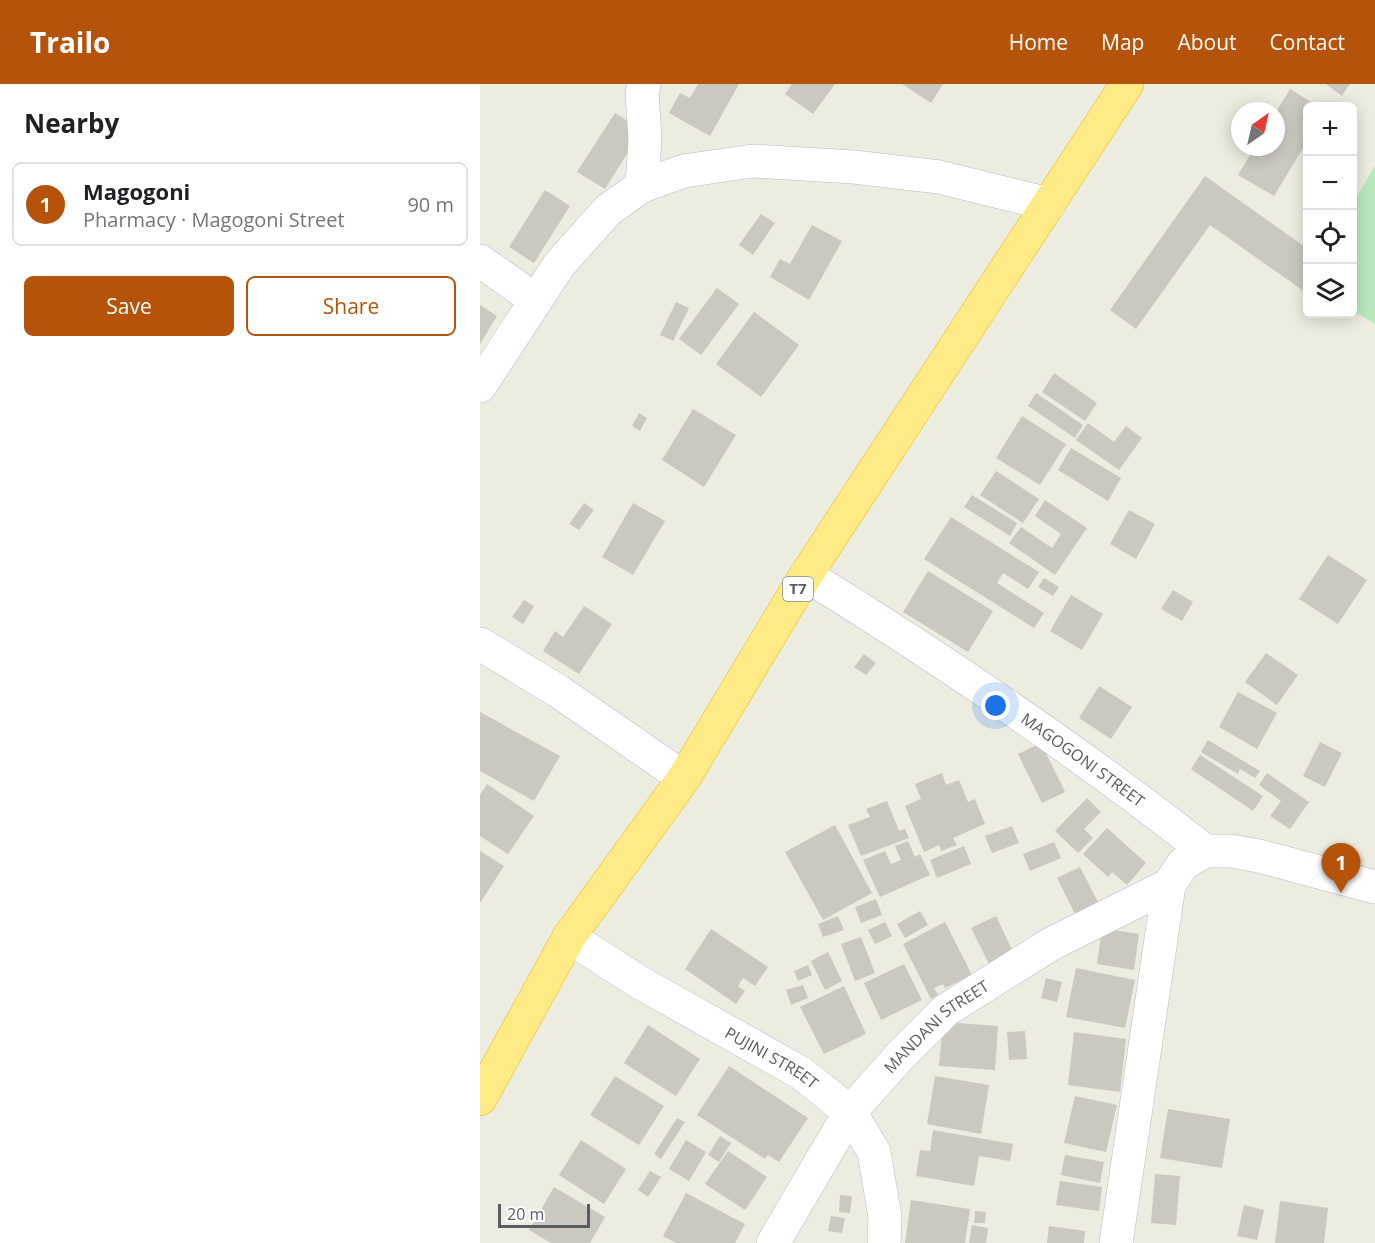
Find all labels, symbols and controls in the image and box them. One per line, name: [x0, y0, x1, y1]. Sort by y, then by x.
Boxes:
text: Trailo: [30, 23, 110, 61]
text: Home: [1009, 28, 1068, 56]
text: Map: [1101, 28, 1144, 56]
text: About: [1177, 28, 1237, 56]
text: Contact: [1270, 28, 1345, 56]
north arrow: [1231, 102, 1285, 156]
map controls: [1303, 102, 1357, 318]
button: +: [1303, 102, 1357, 156]
text: Nearby: [24, 105, 119, 141]
button: −: [1303, 156, 1357, 210]
text: Magogoni: [83, 176, 190, 206]
text: 1: [40, 191, 51, 218]
text: 90 m: [407, 191, 454, 218]
text: Pharmacy · Magogoni Street: [83, 206, 345, 233]
button: locate: [1303, 210, 1357, 264]
button: layers: [1303, 264, 1357, 318]
button: Save: [24, 276, 234, 336]
button: Share: [246, 276, 456, 336]
road number: T7: [783, 577, 813, 601]
your location: [981, 691, 1010, 720]
street label: MAGOGONI STREET: [1017, 708, 1149, 812]
pin: 1: [1322, 844, 1360, 893]
street label: MANDANI STREET: [879, 975, 993, 1078]
street label: PUJINI STREET: [721, 1022, 823, 1094]
scale bar: [498, 1201, 590, 1228]
text: 20 m: [507, 1203, 544, 1225]

